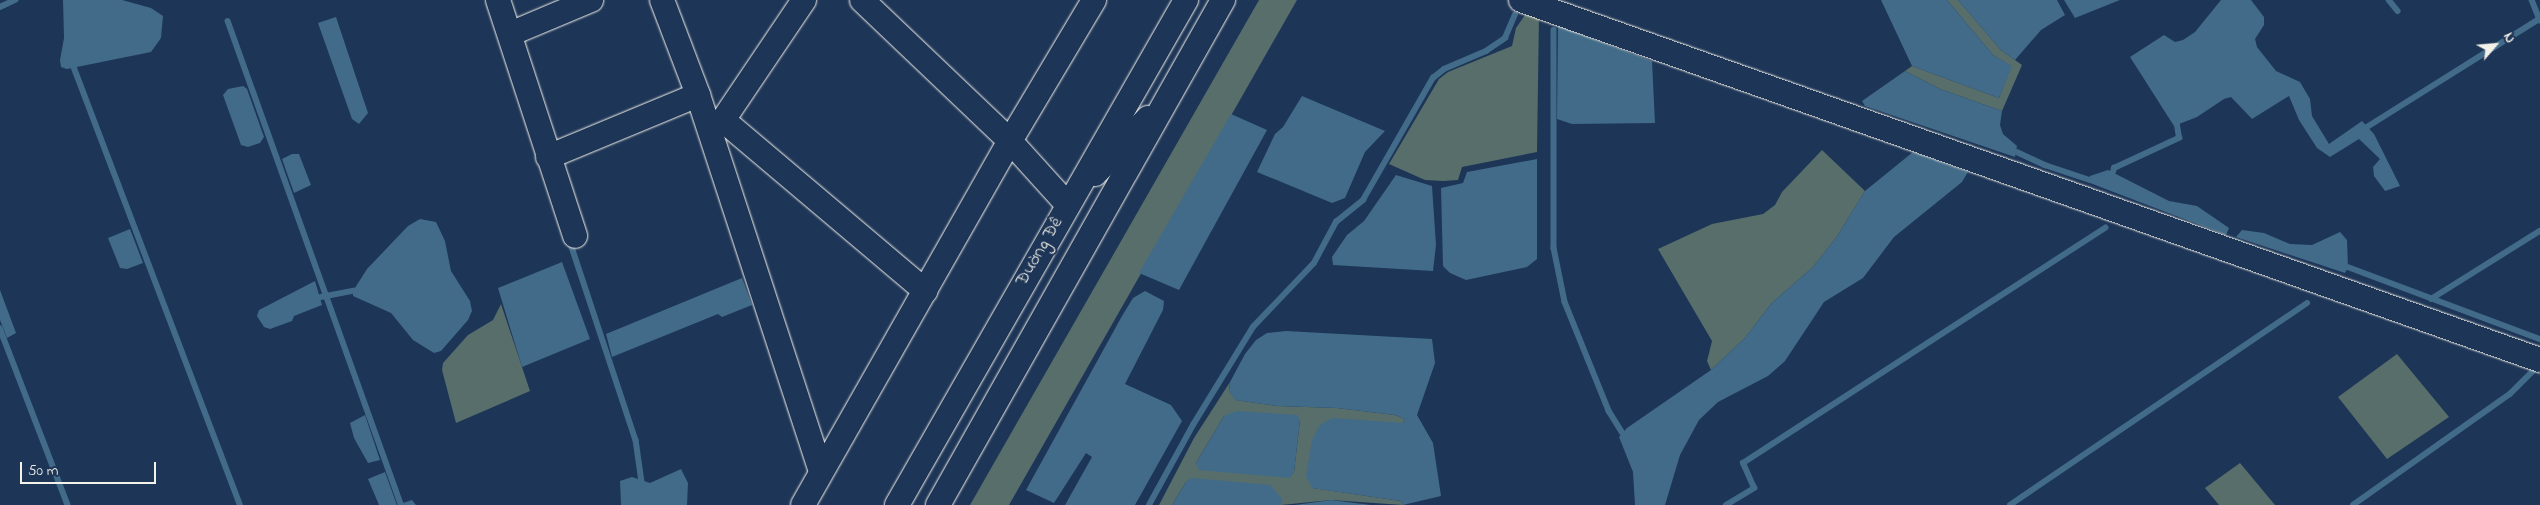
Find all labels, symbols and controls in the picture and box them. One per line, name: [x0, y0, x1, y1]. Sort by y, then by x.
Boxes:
north arrow: [2470, 20, 2520, 70]
text: N: [2497, 29, 2520, 47]
street label: Đường Đê: [1012, 214, 1068, 290]
scale bar: [22, 452, 159, 484]
text: 50 m: [28, 460, 58, 482]

